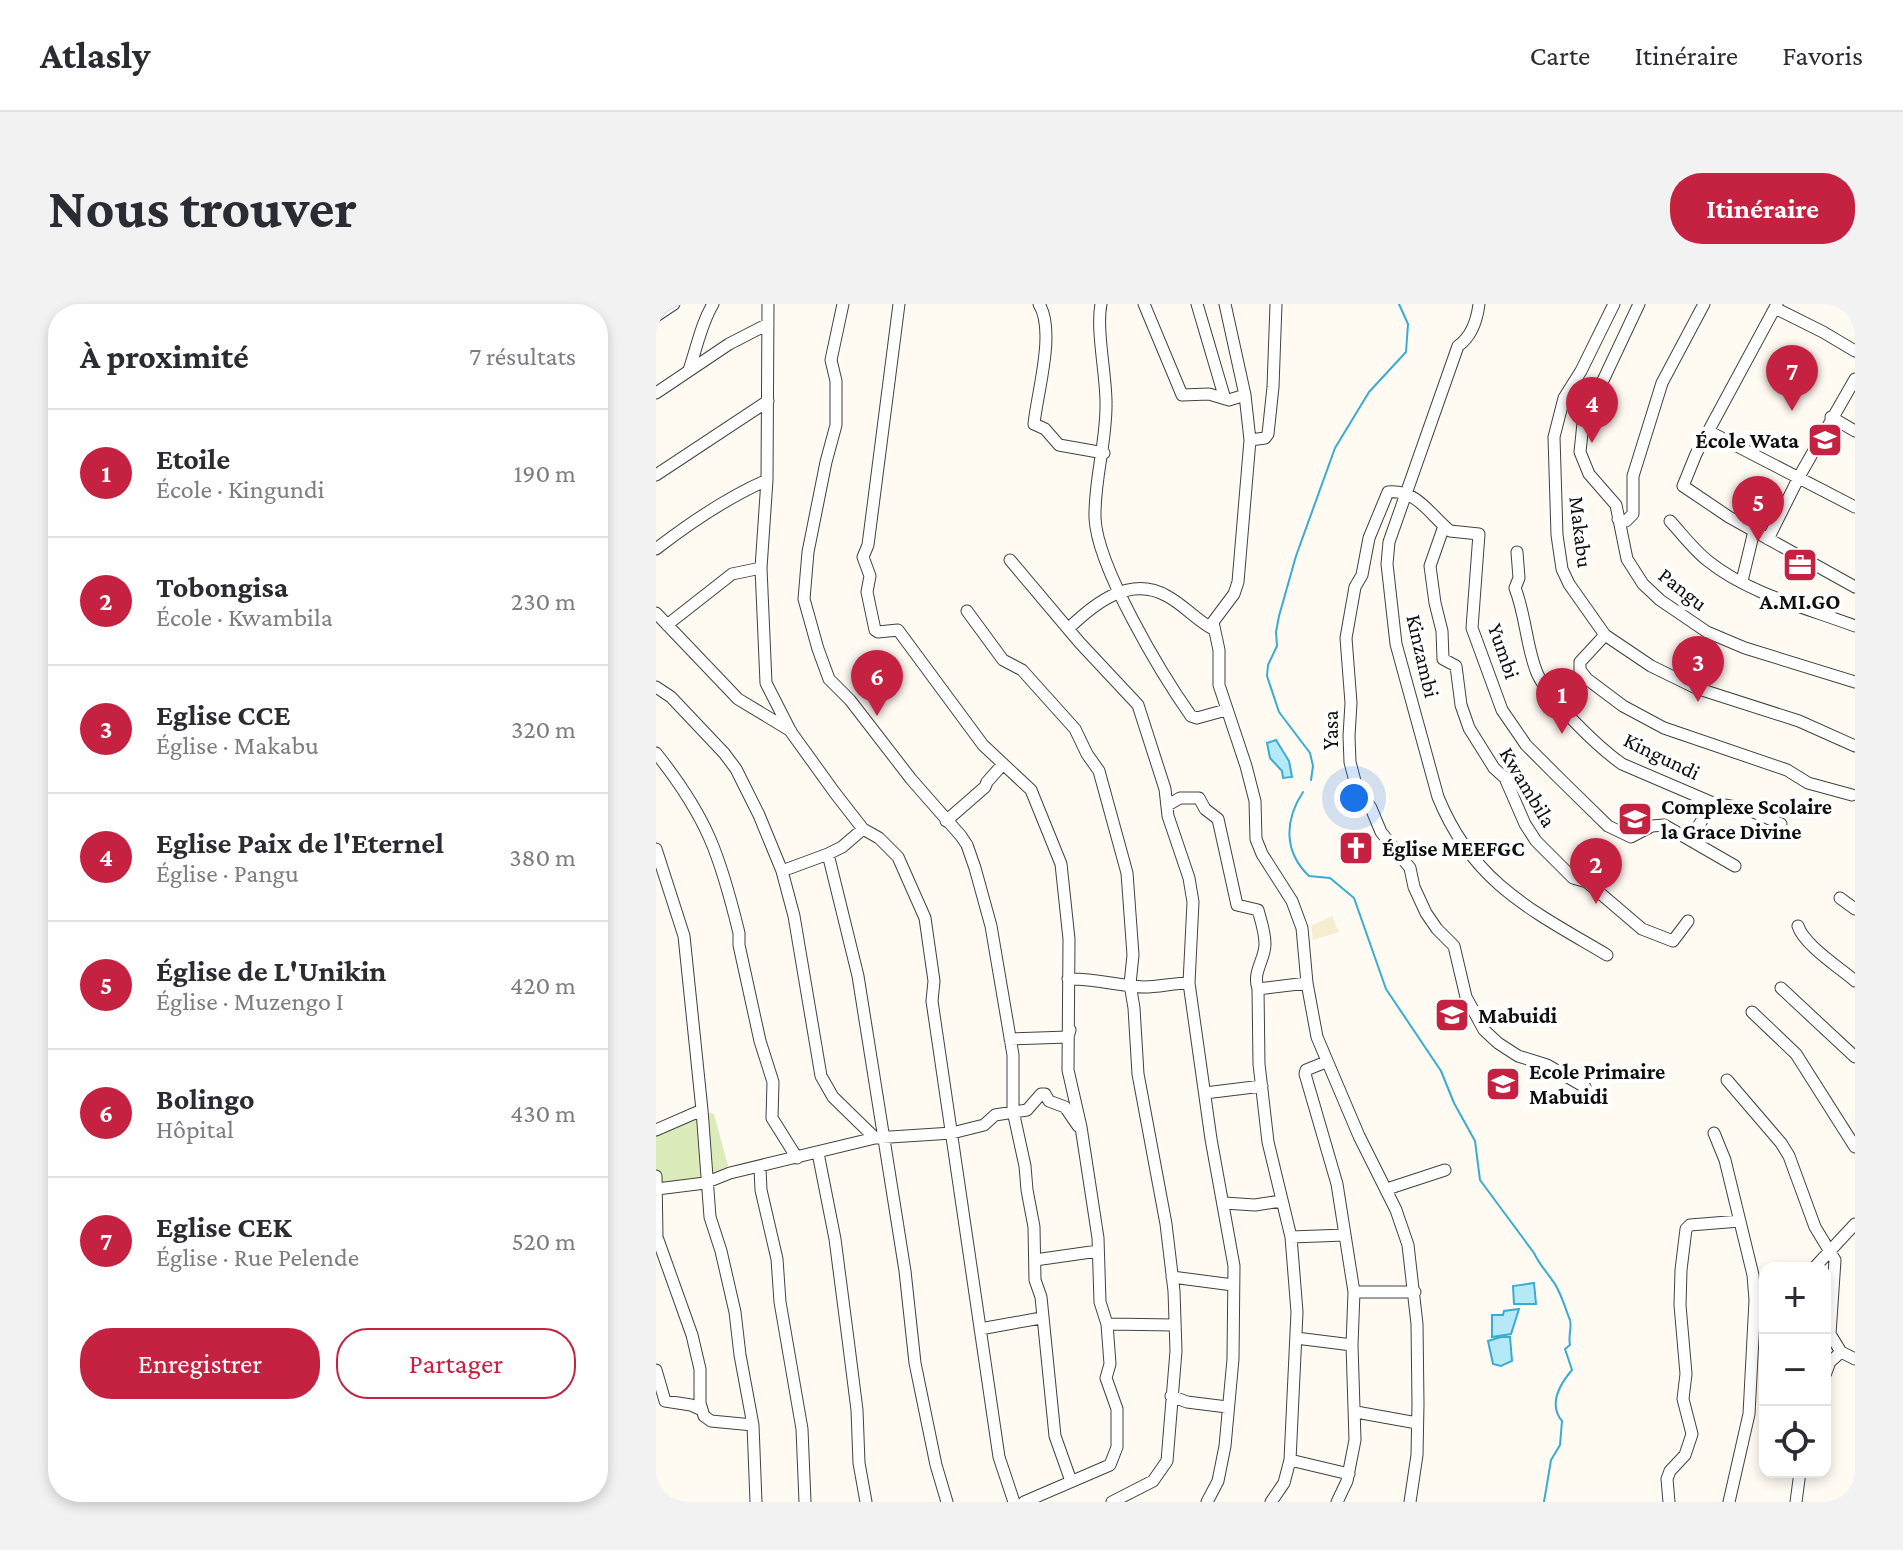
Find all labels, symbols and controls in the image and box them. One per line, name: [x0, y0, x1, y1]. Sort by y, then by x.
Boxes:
text: Atlasly: [40, 34, 151, 76]
text: Carte: [1530, 40, 1590, 71]
text: Itinéraire: [1634, 40, 1738, 71]
text: Favoris: [1782, 40, 1863, 71]
button: Itinéraire: [1670, 173, 1855, 244]
text: Nous trouver: [48, 177, 357, 239]
text: À proximité: [80, 338, 249, 375]
text: 7 résultats: [469, 342, 576, 371]
pin: 7: [1766, 345, 1818, 411]
pin: 4: [1566, 377, 1618, 443]
school or university icon: École Wata: [1806, 421, 1844, 459]
place label: École Wata: [1695, 428, 1799, 453]
text: Etoile: [156, 442, 230, 475]
text: 1: [101, 459, 111, 488]
text: 190 m: [514, 459, 576, 488]
text: École · Kingundi: [156, 475, 324, 504]
pin: 5: [1732, 476, 1784, 542]
street label: Makabu: [1564, 495, 1598, 570]
office icon: A.MI.GO: [1781, 546, 1819, 584]
street label: Pangu: [1654, 562, 1713, 616]
text: Tobongisa: [156, 570, 288, 603]
text: 2: [99, 587, 113, 616]
text: 230 m: [511, 587, 576, 616]
place label: A.MI.GO: [1758, 589, 1841, 614]
text: École · Kwambila: [156, 603, 333, 632]
street label: Kinzambi: [1401, 612, 1445, 700]
street label: Yumbi: [1483, 620, 1525, 682]
pin: 3: [1672, 636, 1724, 702]
pin: 6: [851, 650, 903, 716]
pin: 1: [1536, 668, 1588, 734]
text: Eglise CCE: [156, 698, 291, 731]
street label: Yasa: [1318, 710, 1343, 750]
text: 3: [100, 715, 112, 744]
text: 320 m: [511, 715, 576, 744]
street label: Kingundi: [1620, 727, 1704, 785]
text: Église · Makabu: [156, 731, 319, 760]
street label: Kwambila: [1494, 743, 1562, 831]
your location: [1334, 778, 1374, 818]
place label: Complexe Scolaire la Grace Divine: [1661, 794, 1832, 844]
school or university icon: Complexe Scolaire la Grace Divine: [1616, 800, 1654, 838]
text: Eglise Paix de l'Eternel: [156, 826, 444, 859]
church icon: Église MEEFGC: [1337, 829, 1375, 867]
place label: Église MEEFGC: [1382, 836, 1525, 861]
pin: 2: [1570, 838, 1622, 904]
text: 4: [99, 843, 113, 872]
text: 380 m: [509, 843, 576, 872]
text: Église · Pangu: [156, 859, 299, 888]
text: Église de L'Unikin: [156, 954, 387, 987]
text: 5: [100, 971, 112, 1000]
text: 420 m: [510, 971, 576, 1000]
text: Église · Muzengo I: [156, 987, 344, 1016]
school or university icon: Mabuidi: [1433, 996, 1471, 1034]
place label: Mabuidi: [1478, 1003, 1558, 1028]
place label: Ecole Primaire Mabuidi: [1529, 1059, 1665, 1109]
school or university icon: Ecole Primaire Mabuidi: [1484, 1065, 1522, 1103]
text: Bolingo: [156, 1082, 255, 1115]
text: 6: [99, 1099, 113, 1128]
text: 430 m: [510, 1099, 576, 1128]
text: Hôpital: [156, 1115, 234, 1144]
text: Eglise CEK: [156, 1210, 292, 1243]
text: 7: [100, 1227, 112, 1256]
text: 520 m: [512, 1227, 576, 1256]
text: Église · Rue Pelende: [156, 1243, 359, 1272]
map controls: [1759, 1262, 1831, 1478]
button: +: [1759, 1262, 1831, 1334]
button: Enregistrer: [80, 1328, 320, 1399]
button: Partager: [336, 1328, 576, 1399]
button: −: [1759, 1334, 1831, 1406]
button: locate: [1759, 1406, 1831, 1478]

